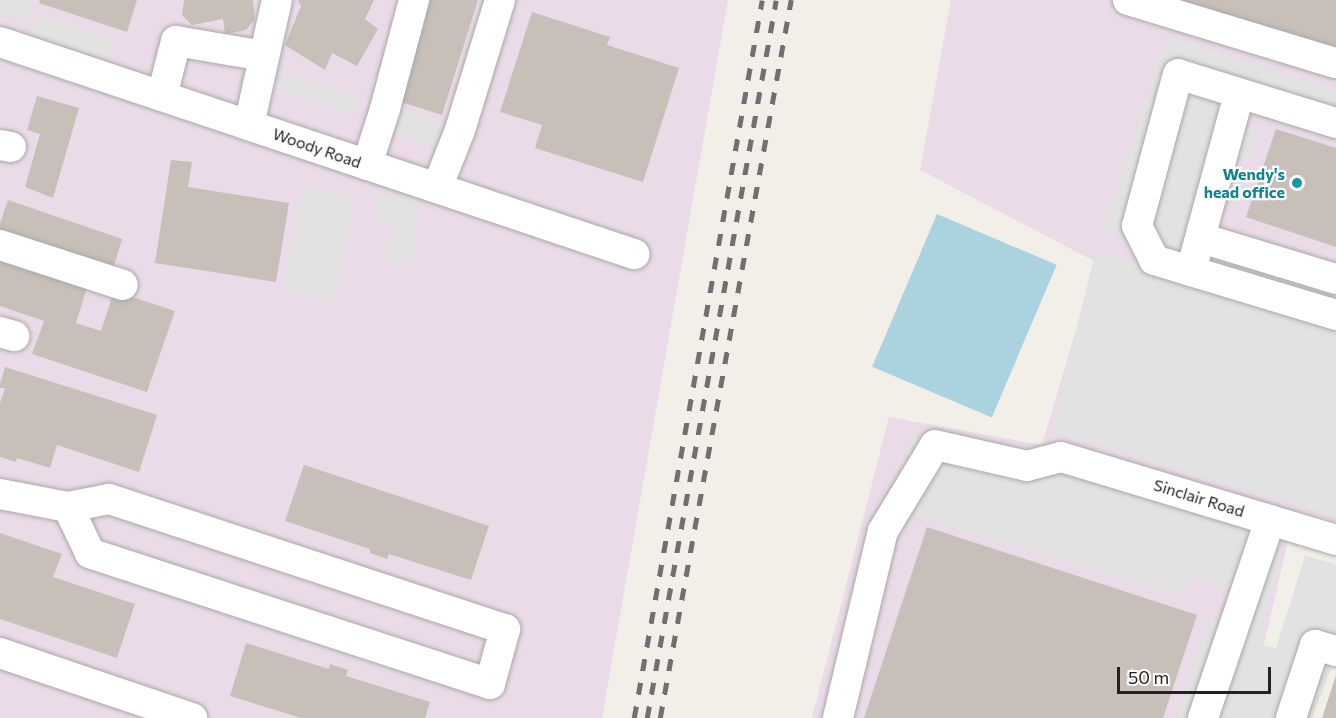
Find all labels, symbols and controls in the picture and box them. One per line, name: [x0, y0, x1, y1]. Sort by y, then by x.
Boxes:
street label: Woody Road: [270, 124, 364, 172]
place label: Wendy's head office: [1204, 164, 1285, 202]
marker: Wendy's head office: [1290, 176, 1304, 190]
street label: Sinclair Road: [1151, 475, 1247, 521]
scale bar: [1120, 655, 1274, 693]
text: 50 m: [1128, 666, 1169, 688]

